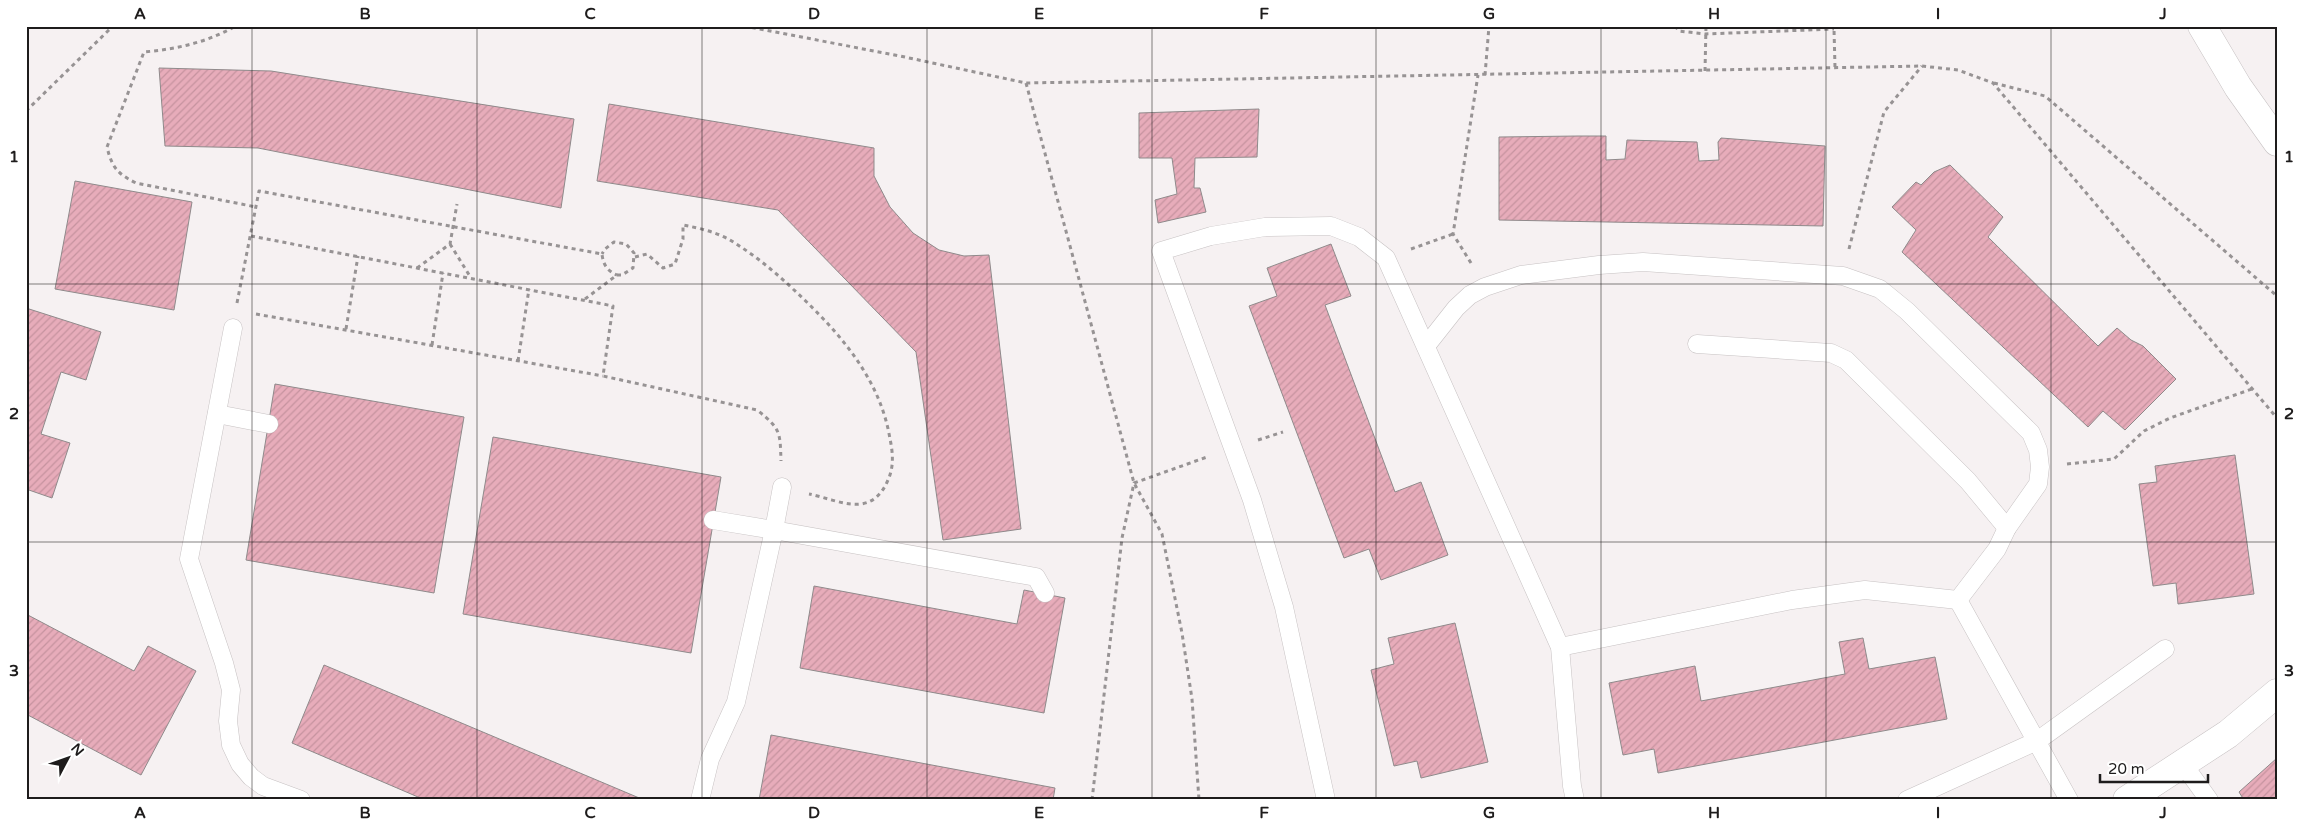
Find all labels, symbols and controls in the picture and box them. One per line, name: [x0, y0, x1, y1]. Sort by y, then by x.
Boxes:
text: A: [134, 4, 146, 24]
text: B: [359, 4, 371, 24]
text: C: [584, 4, 596, 24]
text: D: [808, 4, 820, 24]
text: E: [1034, 4, 1044, 24]
text: F: [1259, 4, 1269, 24]
text: G: [1483, 4, 1495, 24]
text: H: [1708, 4, 1720, 24]
text: I: [1936, 4, 1940, 24]
text: J: [2158, 4, 2167, 24]
text: 1: [9, 147, 19, 167]
text: 1: [2284, 147, 2294, 167]
text: 2: [9, 404, 19, 424]
text: 2: [2284, 404, 2294, 424]
text: 3: [9, 661, 19, 681]
text: 3: [2284, 661, 2294, 681]
north arrow: [42, 734, 92, 784]
text: N: [67, 740, 88, 760]
scale bar: [2100, 751, 2208, 783]
text: 20 m: [2108, 760, 2145, 778]
text: A: [134, 803, 146, 823]
text: B: [359, 803, 371, 823]
text: C: [584, 803, 596, 823]
text: D: [808, 803, 820, 823]
text: E: [1034, 803, 1044, 823]
text: F: [1259, 803, 1269, 823]
text: G: [1483, 803, 1495, 823]
text: H: [1708, 803, 1720, 823]
text: I: [1936, 803, 1940, 823]
text: J: [2158, 803, 2167, 823]

